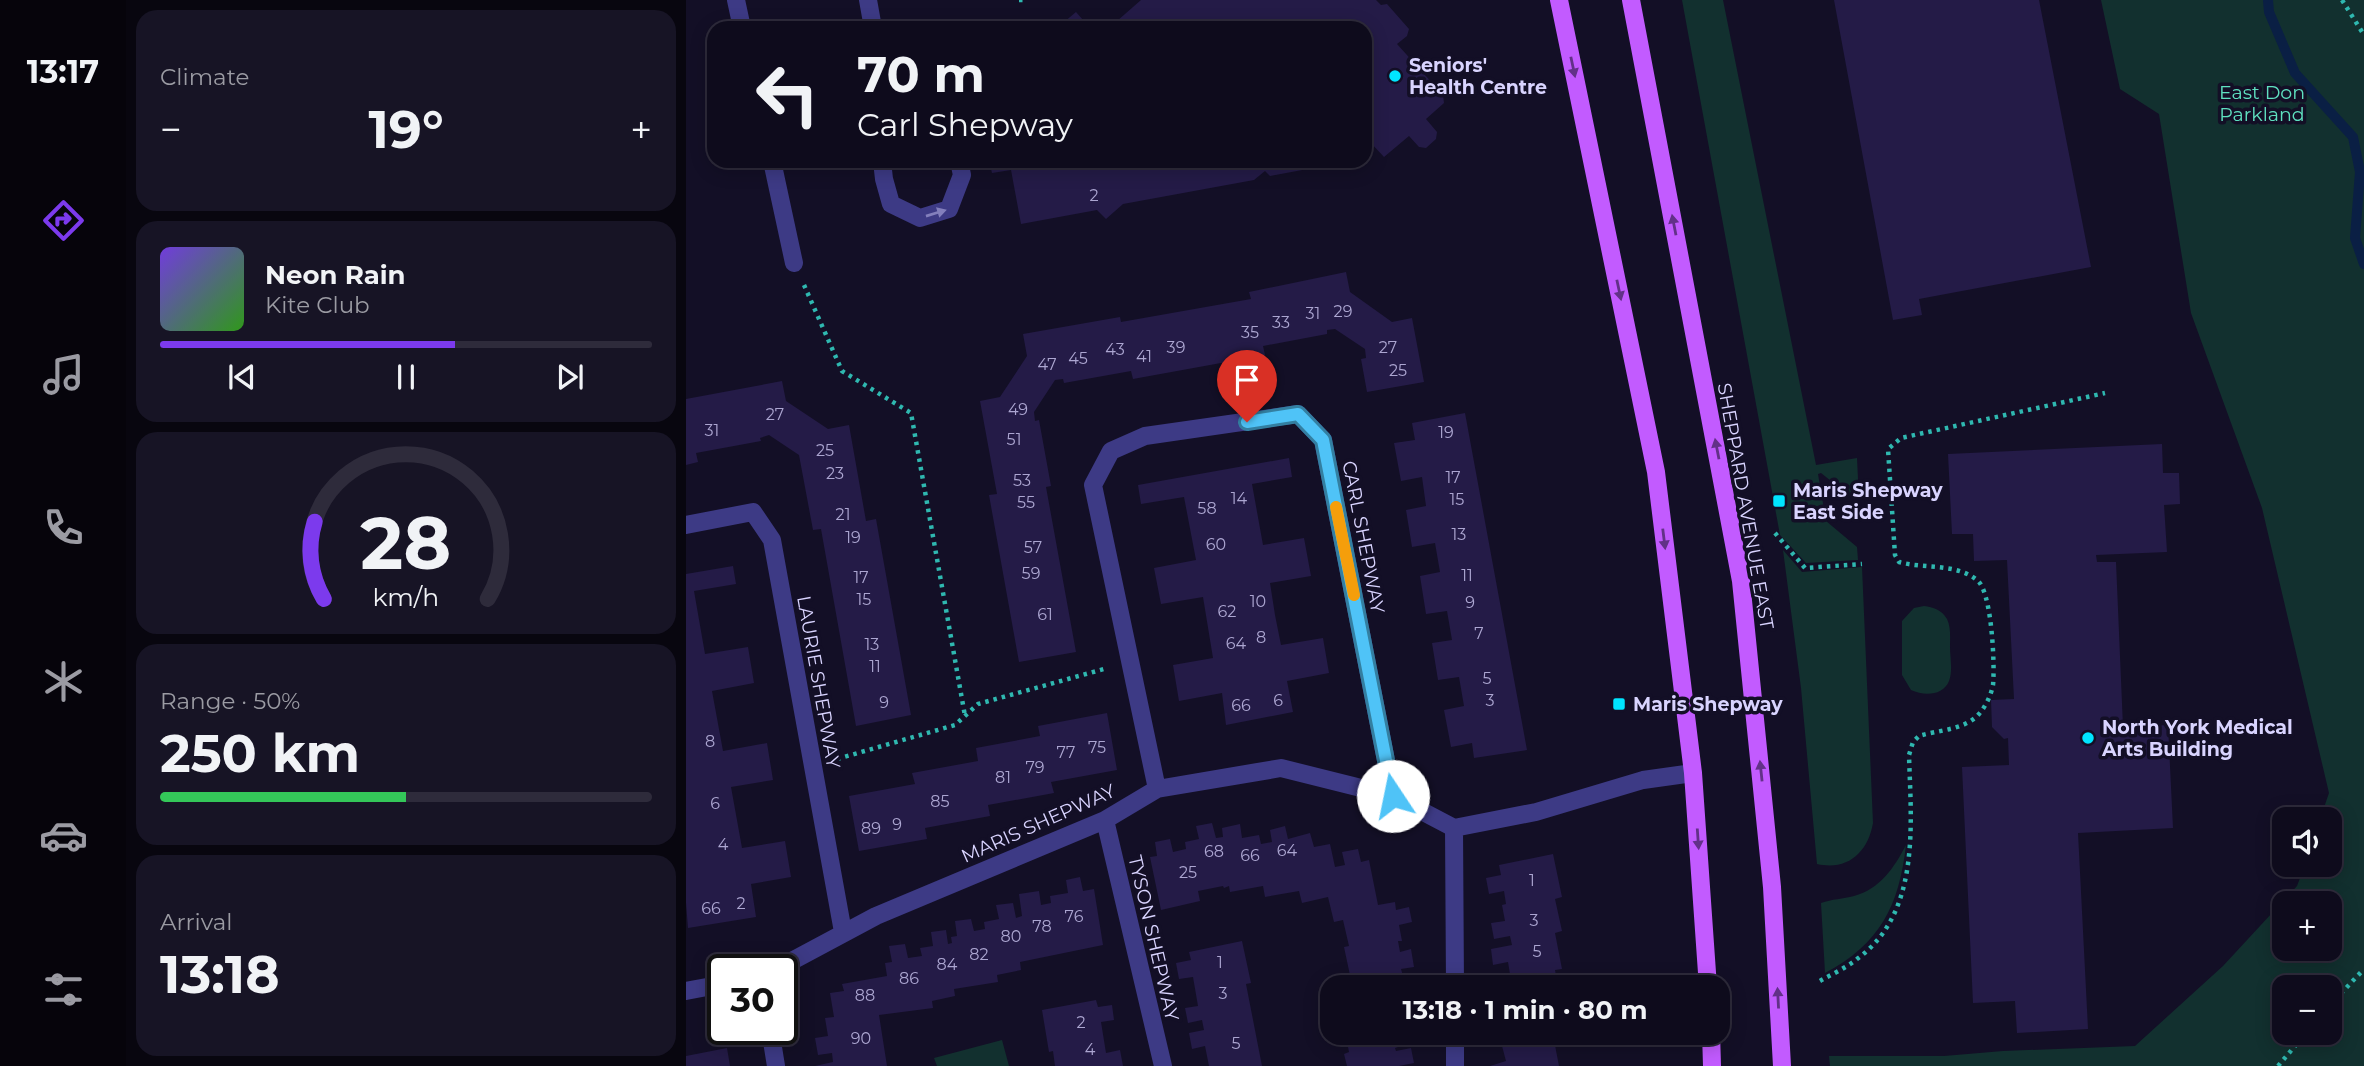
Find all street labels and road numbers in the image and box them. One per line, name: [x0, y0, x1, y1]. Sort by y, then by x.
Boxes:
street label: SHEPPARD AVENUE EAST: [1713, 381, 1779, 631]
street label: CARL SHEPWAY: [1337, 459, 1390, 616]
street label: LAURIE SHEPWAY: [792, 594, 845, 771]
street label: MARIS SHEPWAY: [958, 779, 1120, 868]
street label: TYSON SHEPWAY: [1123, 853, 1184, 1024]

